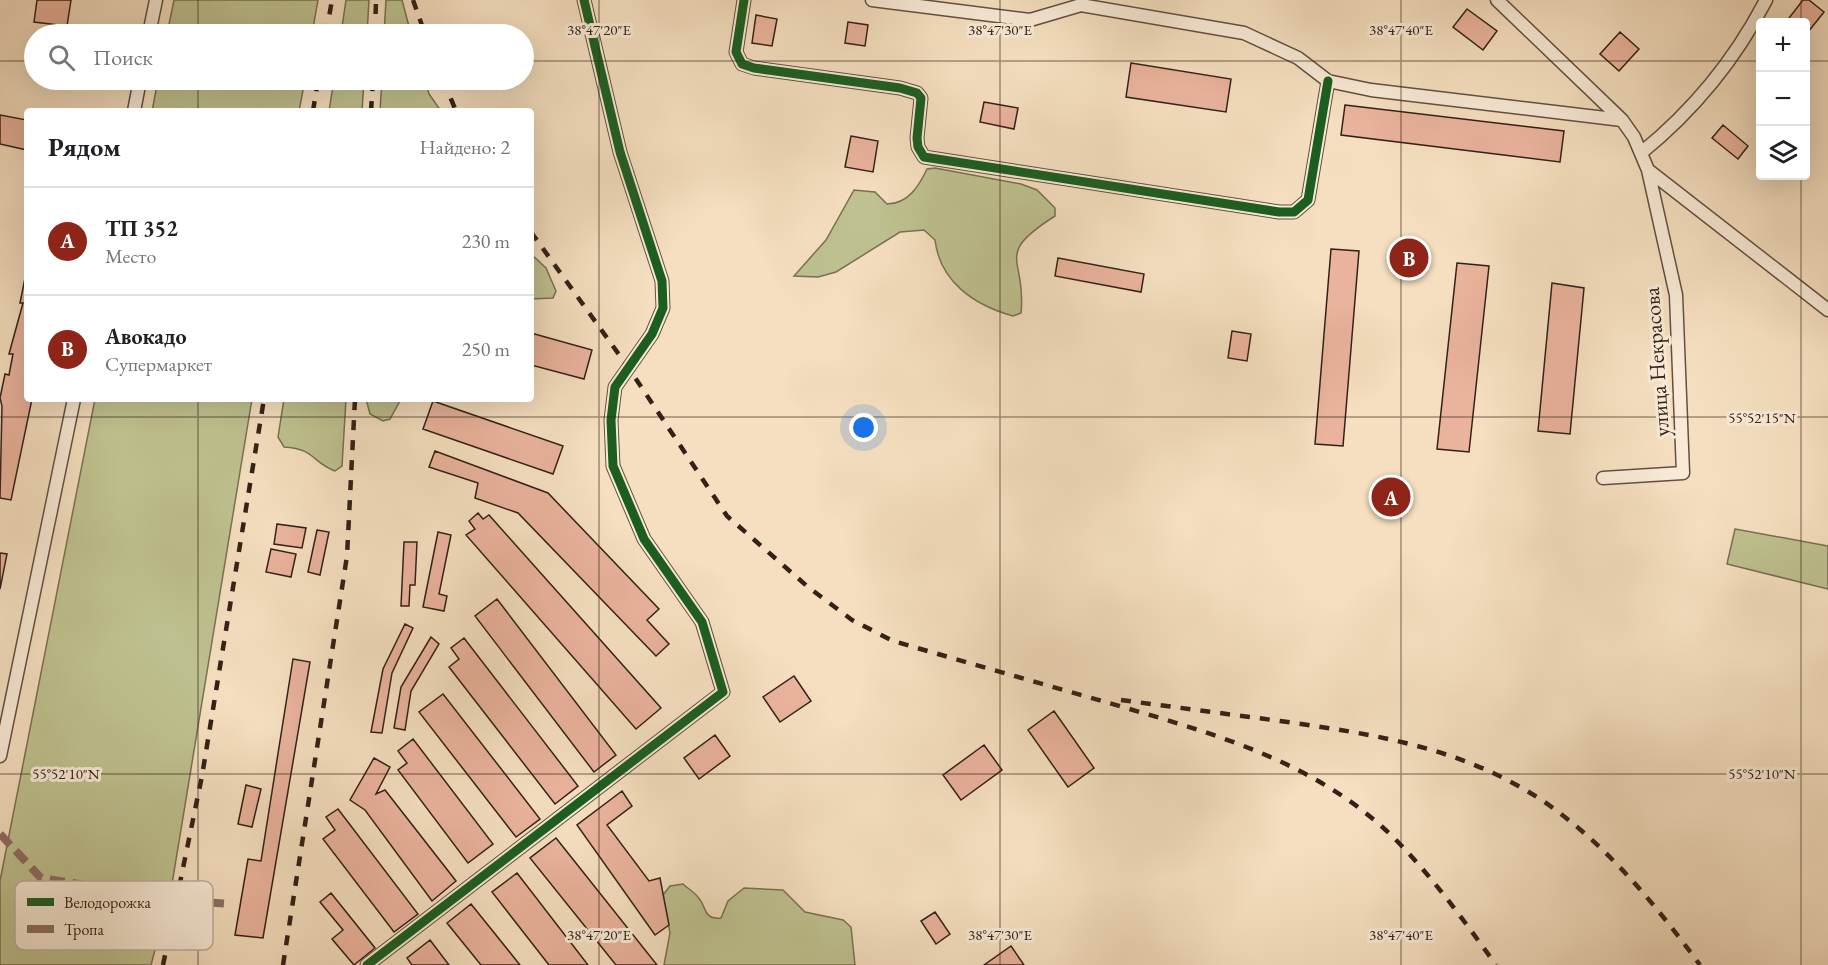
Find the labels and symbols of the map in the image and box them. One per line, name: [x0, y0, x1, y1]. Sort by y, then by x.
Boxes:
text: 38°47'20"E: [567, 20, 632, 39]
text: 38°47'30"E: [968, 20, 1033, 39]
text: 38°47'40"E: [1369, 20, 1434, 39]
pin: B: [1390, 236, 1428, 280]
street label: улица Некрасова: [1637, 286, 1676, 438]
text: 55°52'15"N: [1728, 408, 1796, 427]
your location: [849, 413, 878, 442]
pin: A: [1372, 474, 1410, 520]
text: 55°52'10"N: [32, 764, 100, 783]
text: 55°52'10"N: [1728, 764, 1796, 783]
legend: [15, 881, 213, 950]
text: Велодорожка: [64, 892, 151, 913]
text: Тропа: [64, 919, 104, 940]
text: 38°47'20"E: [567, 925, 632, 944]
text: 38°47'30"E: [968, 925, 1033, 944]
text: 38°47'40"E: [1369, 925, 1434, 944]

